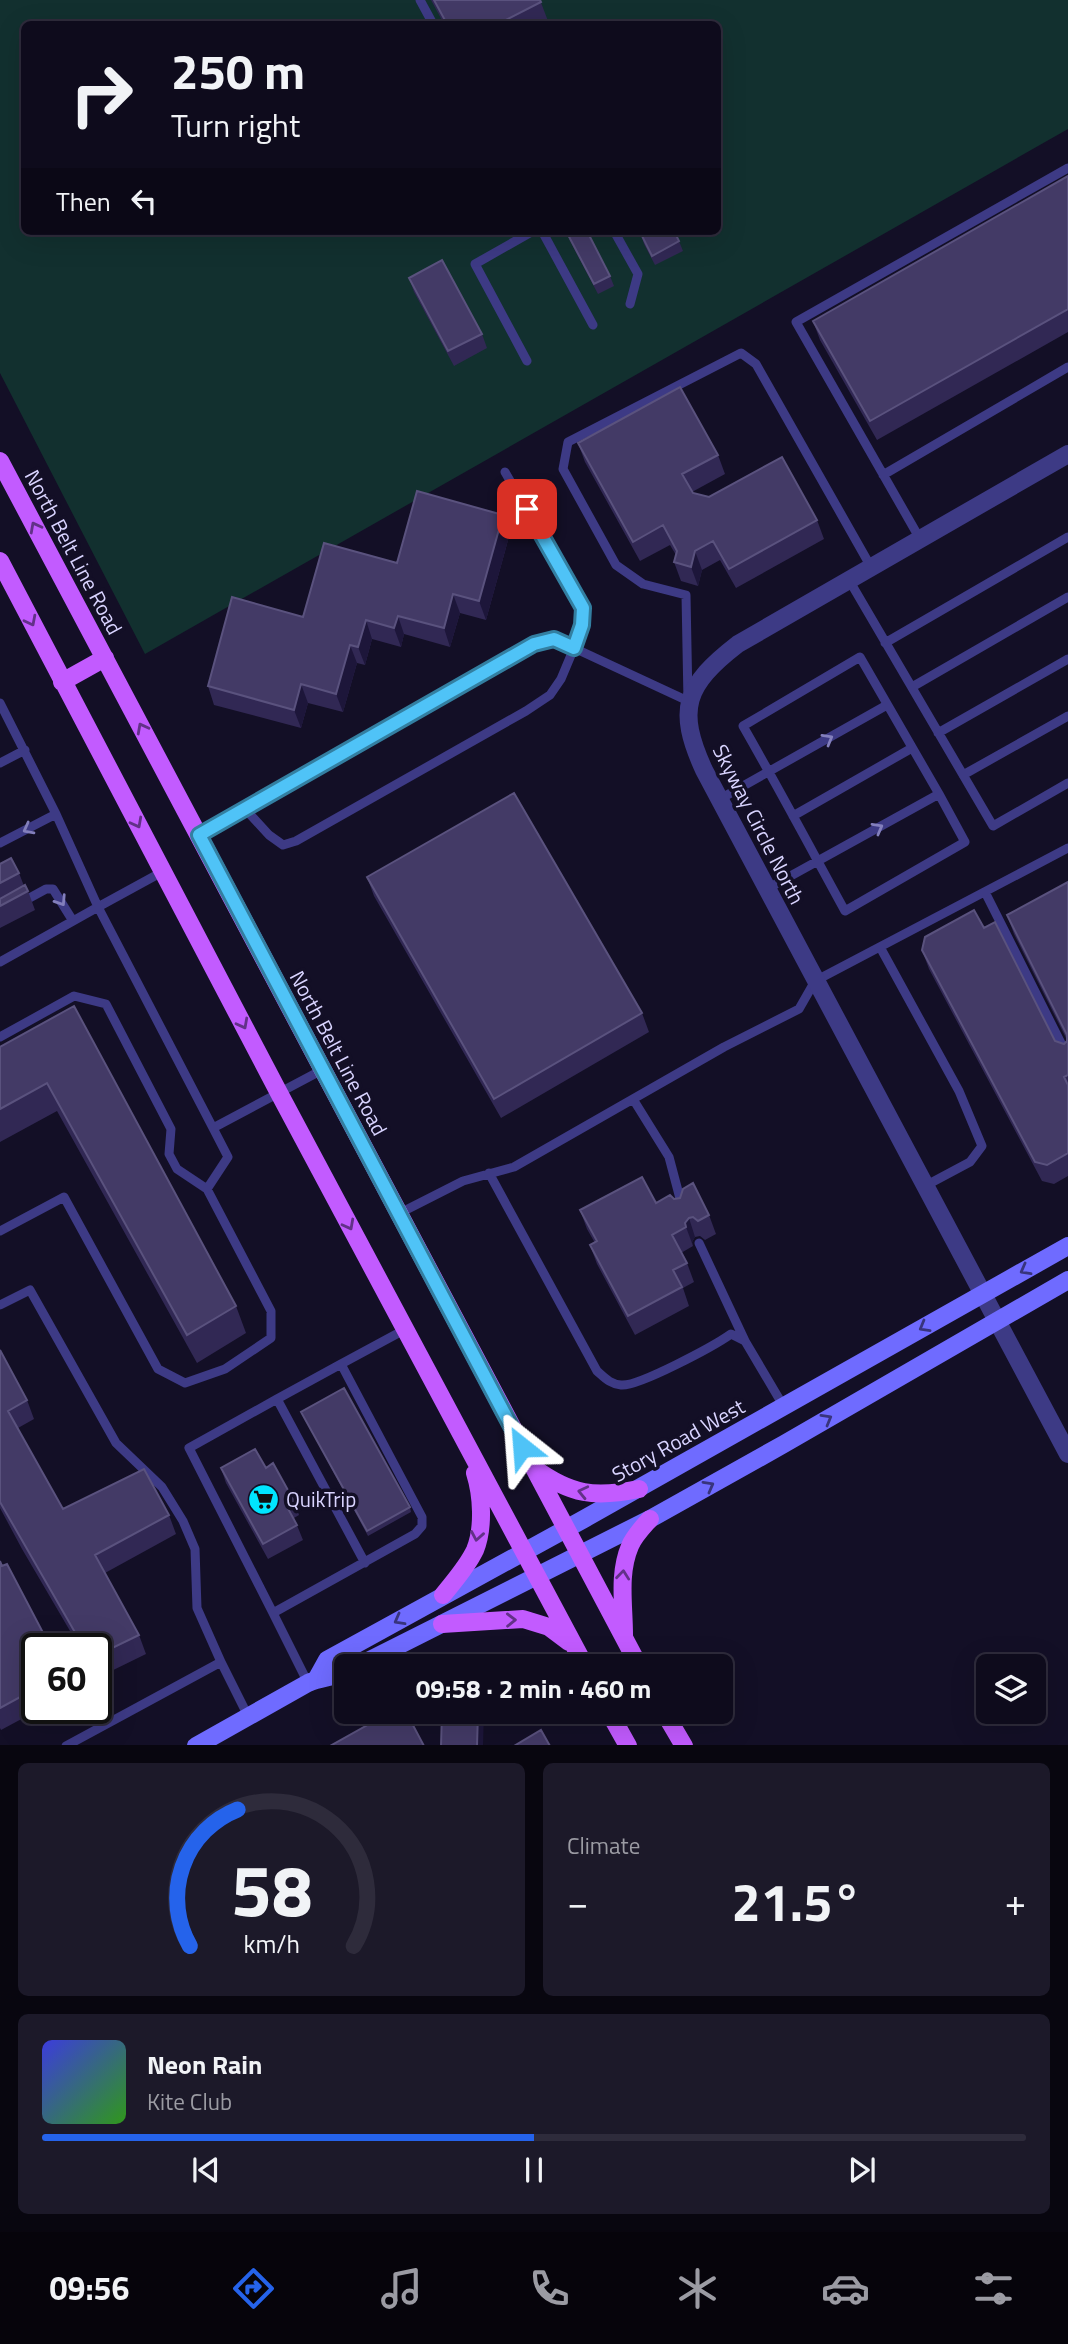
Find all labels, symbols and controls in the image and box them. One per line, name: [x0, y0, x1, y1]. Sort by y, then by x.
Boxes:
text: 250 m: [171, 33, 305, 108]
icon: right: [56, 49, 147, 140]
text: Turn right: [171, 101, 300, 149]
text: Then: [56, 182, 111, 221]
icon: left: [125, 182, 163, 220]
street label: North Belt Line Road: [17, 464, 131, 640]
pin: [497, 479, 557, 539]
icon: arrive: [508, 490, 546, 528]
one-way arrow: [30, 522, 43, 534]
one-way arrow: [23, 614, 37, 626]
one-way arrow: [136, 723, 150, 735]
one-way arrow: [821, 734, 834, 747]
street label: Skyway Circle North: [705, 738, 813, 910]
one-way arrow: [128, 816, 142, 828]
one-way arrow: [23, 821, 35, 834]
one-way arrow: [870, 823, 883, 836]
one-way arrow: [52, 893, 65, 906]
street label: North Belt Line Road: [282, 965, 396, 1141]
one-way arrow: [234, 1017, 248, 1029]
one-way arrow: [341, 1218, 354, 1231]
one-way arrow: [1020, 1262, 1033, 1275]
one-way arrow: [918, 1319, 931, 1332]
street label: Story Road West: [606, 1390, 751, 1490]
position arrow: [485, 1410, 559, 1484]
one-way arrow: [820, 1414, 833, 1427]
one-way arrow: [702, 1481, 715, 1494]
supermarket icon: QuikTrip: [246, 1482, 280, 1516]
place label: QuikTrip: [286, 1483, 356, 1515]
one-way arrow: [577, 1486, 589, 1500]
one-way arrow: [470, 1530, 485, 1542]
one-way arrow: [616, 1569, 631, 1581]
one-way arrow: [393, 1612, 406, 1625]
one-way arrow: [505, 1612, 516, 1627]
speed limit sign: 60: [21, 1633, 112, 1724]
map controls: [976, 1654, 1046, 1724]
button: layers: [976, 1654, 1046, 1724]
text: 09:58 · 2 min · 460 m: [416, 1669, 651, 1708]
text: Climate: [567, 1828, 640, 1863]
text: 58: [231, 1834, 312, 1944]
text: 21.5°: [732, 1862, 861, 1941]
text: −: [567, 1873, 588, 1931]
text: +: [1005, 1873, 1026, 1931]
text: km/h: [243, 1924, 300, 1962]
text: Neon Rain: [147, 2045, 262, 2084]
text: Kite Club: [147, 2084, 232, 2119]
icon: previous: [187, 2151, 225, 2189]
icon: pause: [515, 2151, 553, 2189]
icon: next: [843, 2151, 881, 2189]
text: 09:56: [50, 2264, 129, 2312]
icon: directions: [229, 2264, 278, 2313]
icon: music: [377, 2264, 426, 2313]
icon: phone: [525, 2264, 574, 2313]
icon: climate: [673, 2264, 722, 2313]
icon: car: [821, 2264, 870, 2313]
icon: filters: [969, 2264, 1018, 2313]

